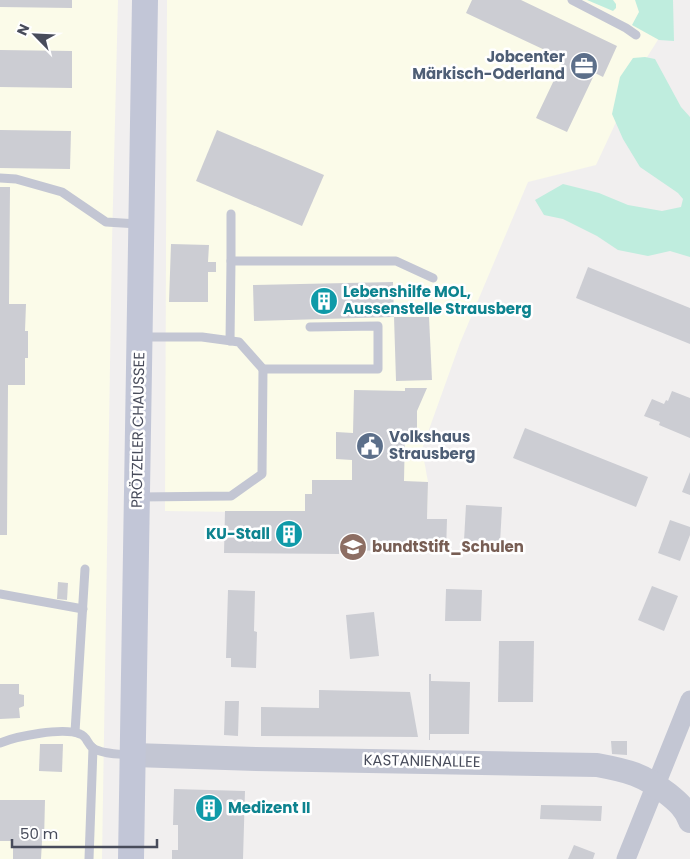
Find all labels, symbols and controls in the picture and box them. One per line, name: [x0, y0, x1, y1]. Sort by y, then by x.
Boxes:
north arrow: [10, 10, 60, 60]
text: N: [12, 21, 34, 39]
place label: Jobcenter Märkisch-Oderland: [412, 46, 566, 84]
office icon: Jobcenter Märkisch-Oderland: [569, 51, 599, 81]
place label: Lebenshilfe MOL, Aussenstelle Strausberg: [343, 281, 532, 319]
building icon: Lebenshilfe MOL, Aussenstelle Strausberg: [309, 286, 339, 316]
street label: PRÖTZELER CHAUSSEE: [126, 352, 149, 508]
place label: Volkshaus Strausberg: [389, 426, 475, 464]
public building icon: Volkshaus Strausberg: [355, 431, 385, 461]
building icon: KU-Stall: [274, 519, 304, 549]
place label: KU-Stall: [206, 523, 270, 544]
school or university icon: bundtStift_Schulen: [338, 532, 368, 562]
place label: bundtStift_Schulen: [372, 536, 524, 557]
street label: KASTANIENALLEE: [363, 749, 481, 772]
building icon: Medizent II: [194, 793, 224, 823]
place label: Medizent II: [228, 797, 311, 818]
scale bar: [12, 816, 158, 848]
text: 50 m: [20, 823, 58, 844]

